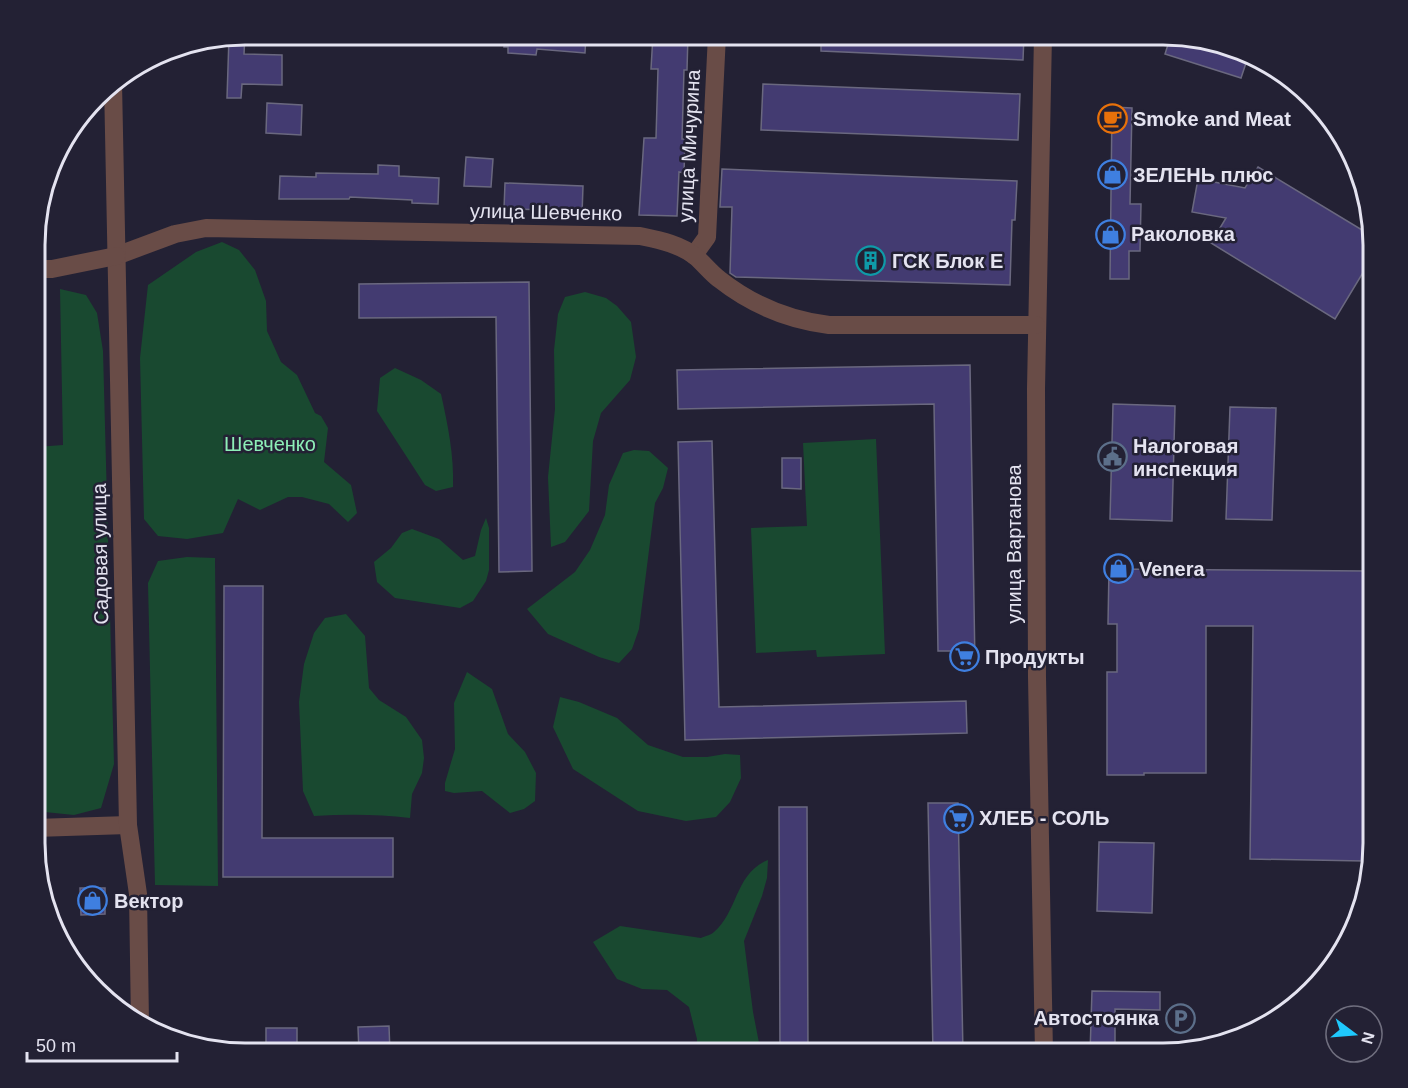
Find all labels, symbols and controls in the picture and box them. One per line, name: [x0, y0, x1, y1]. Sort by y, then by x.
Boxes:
street label: улица Мичурина: [674, 68, 704, 223]
cafe icon: Smoke and Meat: [1096, 103, 1128, 135]
place label: Smoke and Meat: [1133, 108, 1291, 130]
shop icon: ЗЕЛЕНЬ плюс: [1096, 159, 1128, 191]
place label: ЗЕЛЕНЬ плюс: [1133, 164, 1273, 186]
street label: улица Шевченко: [470, 200, 622, 224]
shop icon: Раколовка: [1094, 218, 1126, 250]
place label: Раколовка: [1131, 223, 1236, 245]
building icon: ГСК Блок Е: [855, 245, 887, 277]
place label: ГСК Блок Е: [892, 250, 1003, 272]
park label: Шевченко: [224, 433, 316, 455]
place label: Налоговая инспекция: [1133, 435, 1238, 480]
public building icon: Налоговая инспекция: [1096, 441, 1128, 473]
street label: улица Вартанова: [1003, 463, 1025, 624]
street label: Садовая улица: [88, 482, 112, 625]
shop icon: Venera: [1102, 553, 1134, 585]
place label: Venera: [1139, 558, 1205, 580]
supermarket icon: Продукты: [948, 641, 980, 673]
place label: Продукты: [985, 646, 1085, 668]
supermarket icon: ХЛЕБ - СОЛЬ: [942, 802, 974, 834]
place label: ХЛЕБ - СОЛЬ: [979, 807, 1109, 829]
shop icon: Вектор: [77, 885, 109, 917]
place label: Вектор: [114, 890, 184, 912]
parking icon: Автостоянка: [1164, 1002, 1196, 1034]
north arrow: [1324, 1004, 1384, 1064]
place label: Автостоянка: [1034, 1007, 1160, 1029]
scale bar: [27, 1025, 177, 1063]
text: N: [1358, 1030, 1378, 1046]
text: 50 m: [36, 1036, 76, 1056]

